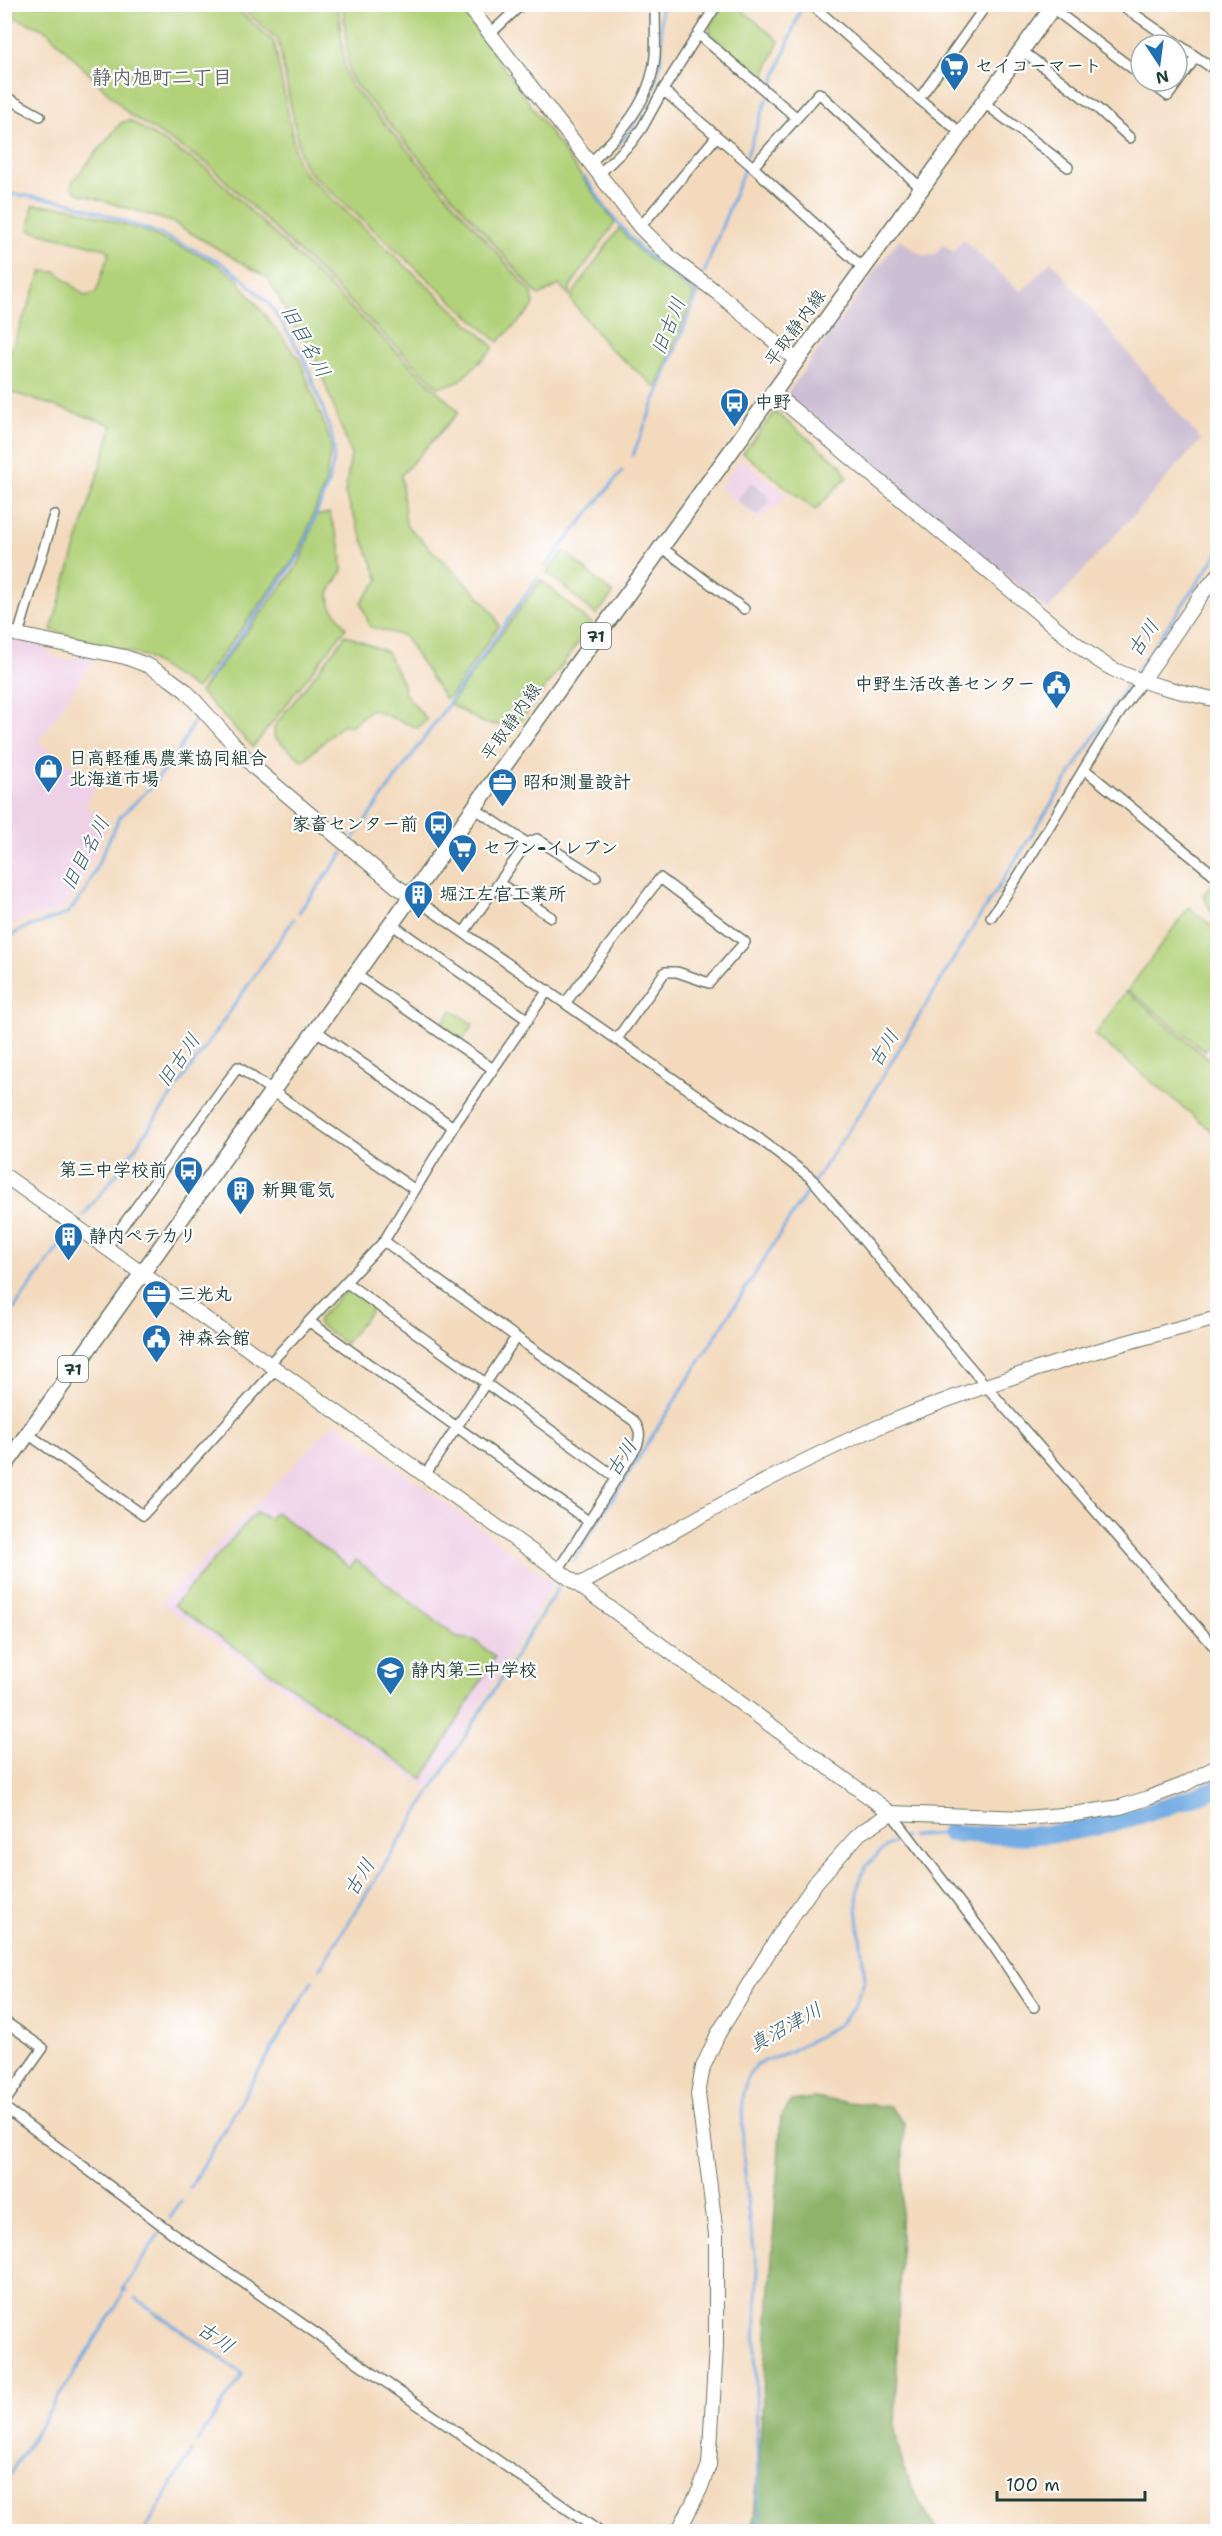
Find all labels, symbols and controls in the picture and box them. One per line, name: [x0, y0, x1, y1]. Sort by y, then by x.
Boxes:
north arrow: [1129, 33, 1189, 93]
supermarket icon: セイコーマート: [938, 50, 970, 92]
place label: セイコーマート: [975, 54, 1102, 78]
district label: 静内旭町二丁目: [92, 64, 232, 90]
text: N: [1154, 65, 1171, 89]
street label: 平取静内線: [759, 285, 831, 371]
water label: 旧古川: [645, 293, 691, 359]
water label: 旧目名川: [275, 300, 337, 382]
bus stop icon: 中野: [718, 386, 750, 428]
place label: 中野: [755, 390, 791, 414]
water label: 古川: [1121, 614, 1165, 662]
road number: 71: [581, 623, 611, 649]
public building icon: 中野生活改善センター: [1040, 668, 1072, 710]
place label: 中野生活改善センター: [855, 672, 1035, 696]
street label: 平取静内線: [475, 678, 547, 766]
place label: 日高軽種馬農業協同組合 北海道市場: [69, 746, 267, 791]
shop icon: 日高軽種馬農業協同組合 北海道市場: [32, 752, 64, 794]
office icon: 昭和測量設計: [486, 766, 518, 808]
place label: 昭和測量設計: [523, 770, 631, 794]
bus stop icon: 家畜センター前: [423, 808, 455, 850]
water label: 旧目名川: [55, 812, 115, 894]
place label: 家畜センター前: [292, 812, 418, 836]
supermarket icon: セブン-イレブン: [446, 832, 478, 874]
place label: セブン-イレブン: [483, 836, 618, 860]
building icon: 堀江左官工業所: [403, 878, 435, 920]
place label: 堀江左官工業所: [440, 882, 566, 906]
water label: 古川: [861, 1024, 905, 1072]
water label: 旧古川: [150, 1028, 206, 1092]
bus stop icon: 第三中学校前: [172, 1154, 204, 1196]
place label: 第三中学校前: [59, 1158, 167, 1182]
building icon: 新興電気: [225, 1174, 257, 1216]
place label: 新興電気: [262, 1178, 334, 1202]
building icon: 静内ぺテカリ: [52, 1220, 84, 1262]
place label: 静内ぺテカリ: [89, 1224, 197, 1248]
office icon: 三光丸: [141, 1278, 173, 1320]
place label: 三光丸: [178, 1282, 232, 1306]
public building icon: 神森会館: [141, 1322, 173, 1364]
place label: 神森会館: [178, 1326, 250, 1350]
road number: 71: [58, 1356, 88, 1382]
water label: 古川: [599, 1434, 643, 1482]
school or university icon: 静内第三中学校: [374, 1654, 406, 1696]
place label: 静内第三中学校: [411, 1658, 537, 1682]
water label: 古川: [337, 1853, 381, 1901]
water label: 真沼津川: [744, 1996, 826, 2058]
water label: 古川: [192, 2315, 240, 2359]
scale bar: [997, 2464, 1146, 2502]
text: 100 m: [1006, 2473, 1060, 2497]

